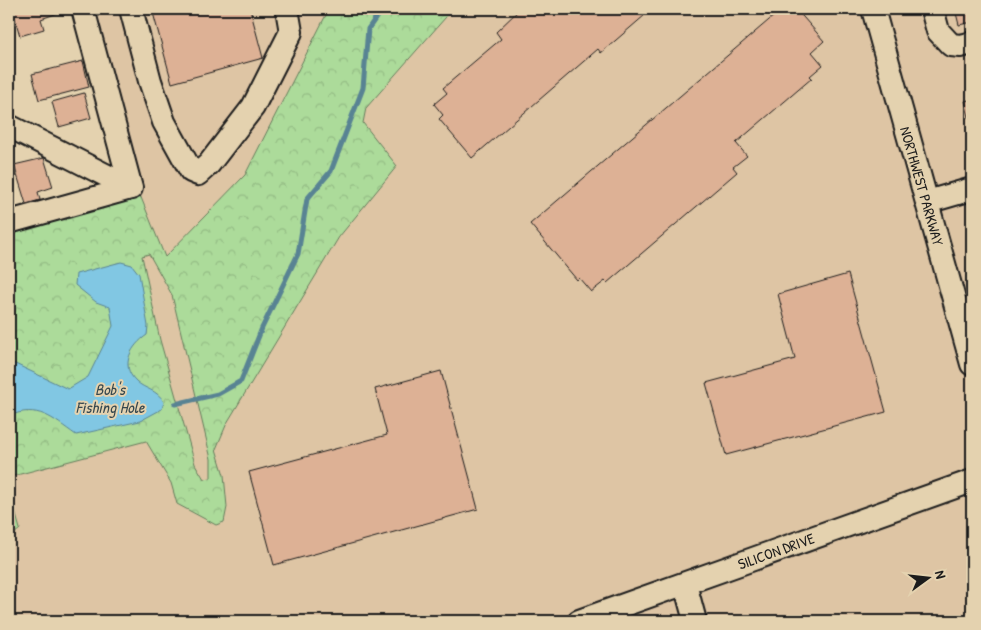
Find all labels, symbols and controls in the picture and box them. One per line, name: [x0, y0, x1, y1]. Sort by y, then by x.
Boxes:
street label: NORTHWEST PARKWAY: [895, 124, 949, 248]
water label: Bob's Fishing Hole: [76, 378, 145, 418]
street label: SILICON DRIVE: [735, 527, 818, 575]
north arrow: [904, 552, 954, 602]
text: N: [931, 568, 951, 581]

